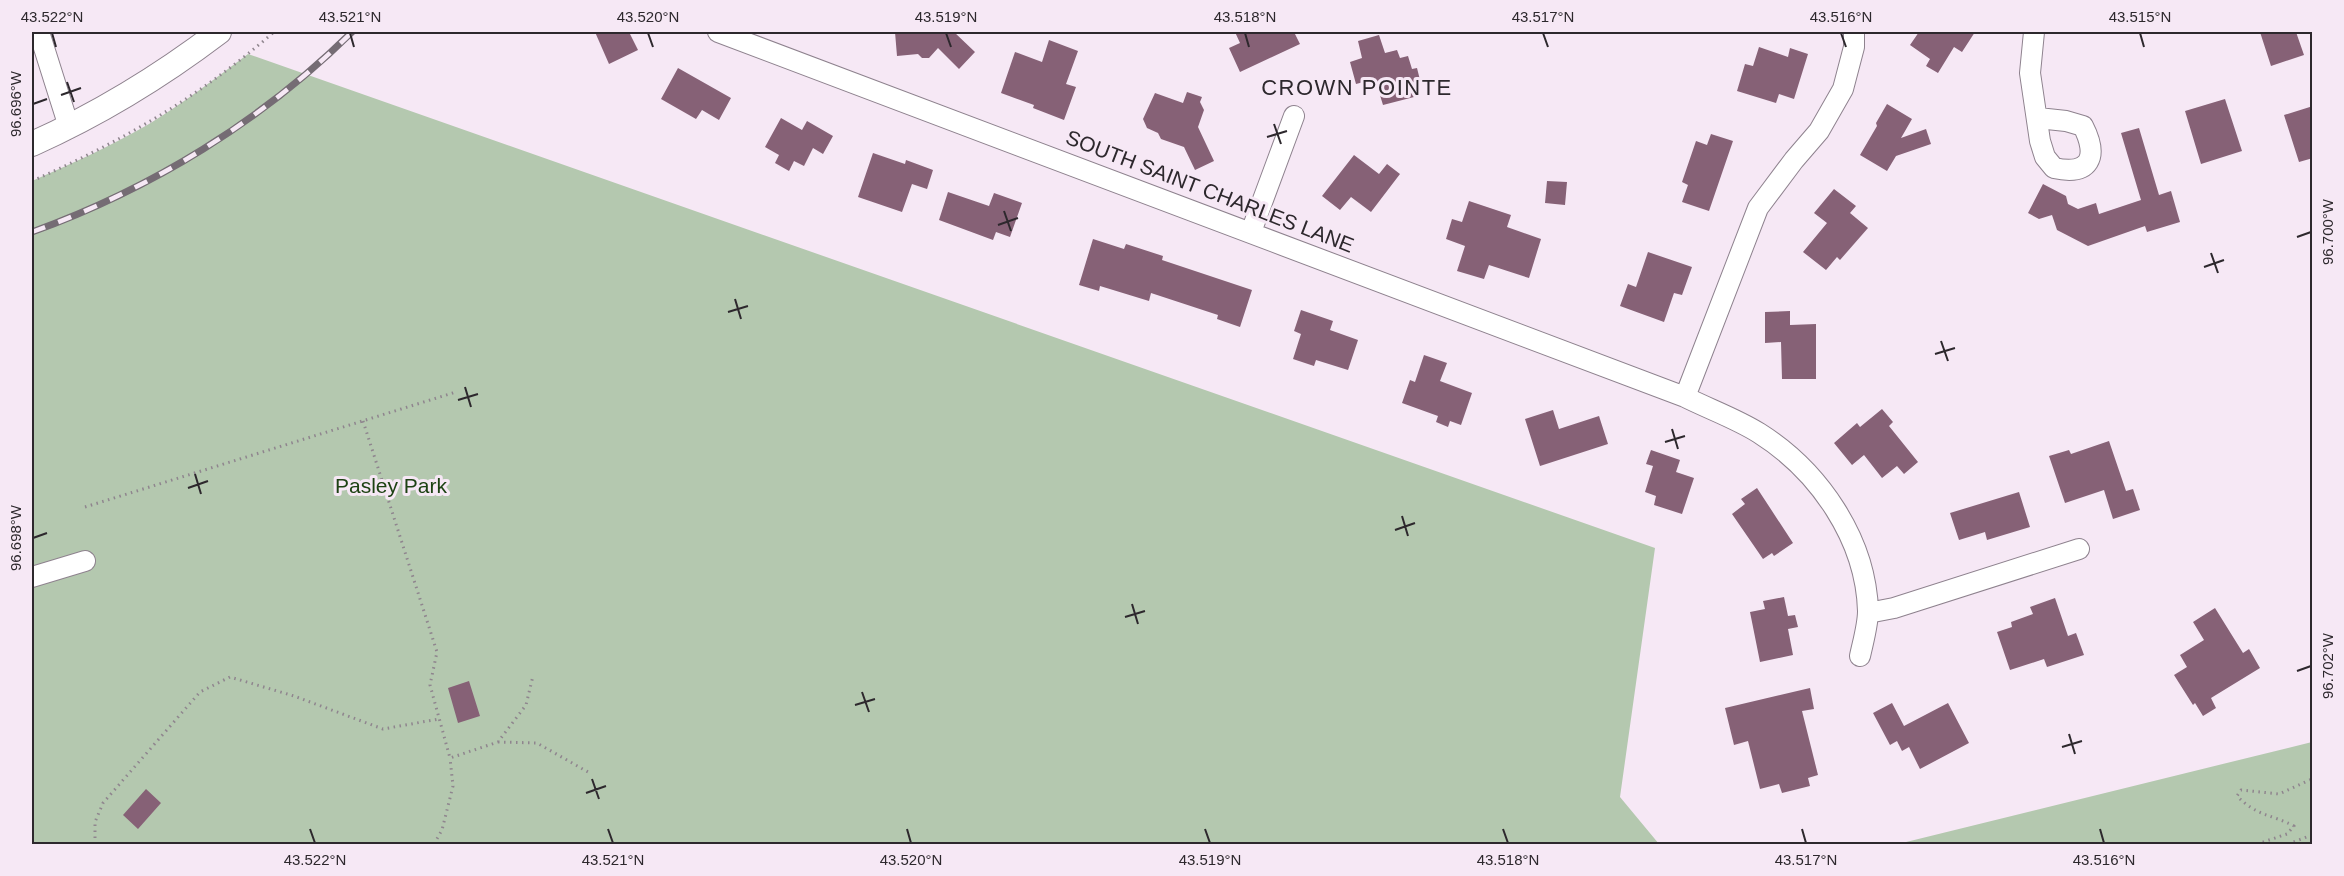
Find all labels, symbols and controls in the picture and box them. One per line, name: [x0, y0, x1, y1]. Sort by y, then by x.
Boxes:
text: 43.522°N: [21, 8, 83, 25]
text: 43.521°N: [319, 8, 381, 25]
text: 43.520°N: [617, 8, 679, 25]
text: 43.519°N: [915, 8, 977, 25]
text: 43.518°N: [1214, 8, 1276, 25]
text: 43.517°N: [1512, 8, 1574, 25]
text: 43.516°N: [1810, 8, 1872, 25]
text: 43.515°N: [2109, 8, 2171, 25]
text: 96.696°W: [7, 70, 24, 137]
district label: CROWN POINTE: [1261, 75, 1453, 100]
street label: SOUTH SAINT CHARLES LANE: [1063, 125, 1357, 257]
text: 96.700°W: [2319, 198, 2336, 265]
park label: Pasley Park: [335, 474, 448, 497]
text: 96.698°W: [7, 504, 24, 571]
text: 96.702°W: [2319, 632, 2336, 699]
text: 43.522°N: [284, 851, 346, 868]
text: 43.521°N: [582, 851, 644, 868]
text: 43.520°N: [880, 851, 942, 868]
text: 43.519°N: [1179, 851, 1241, 868]
text: 43.518°N: [1477, 851, 1539, 868]
text: 43.517°N: [1775, 851, 1837, 868]
text: 43.516°N: [2073, 851, 2135, 868]

